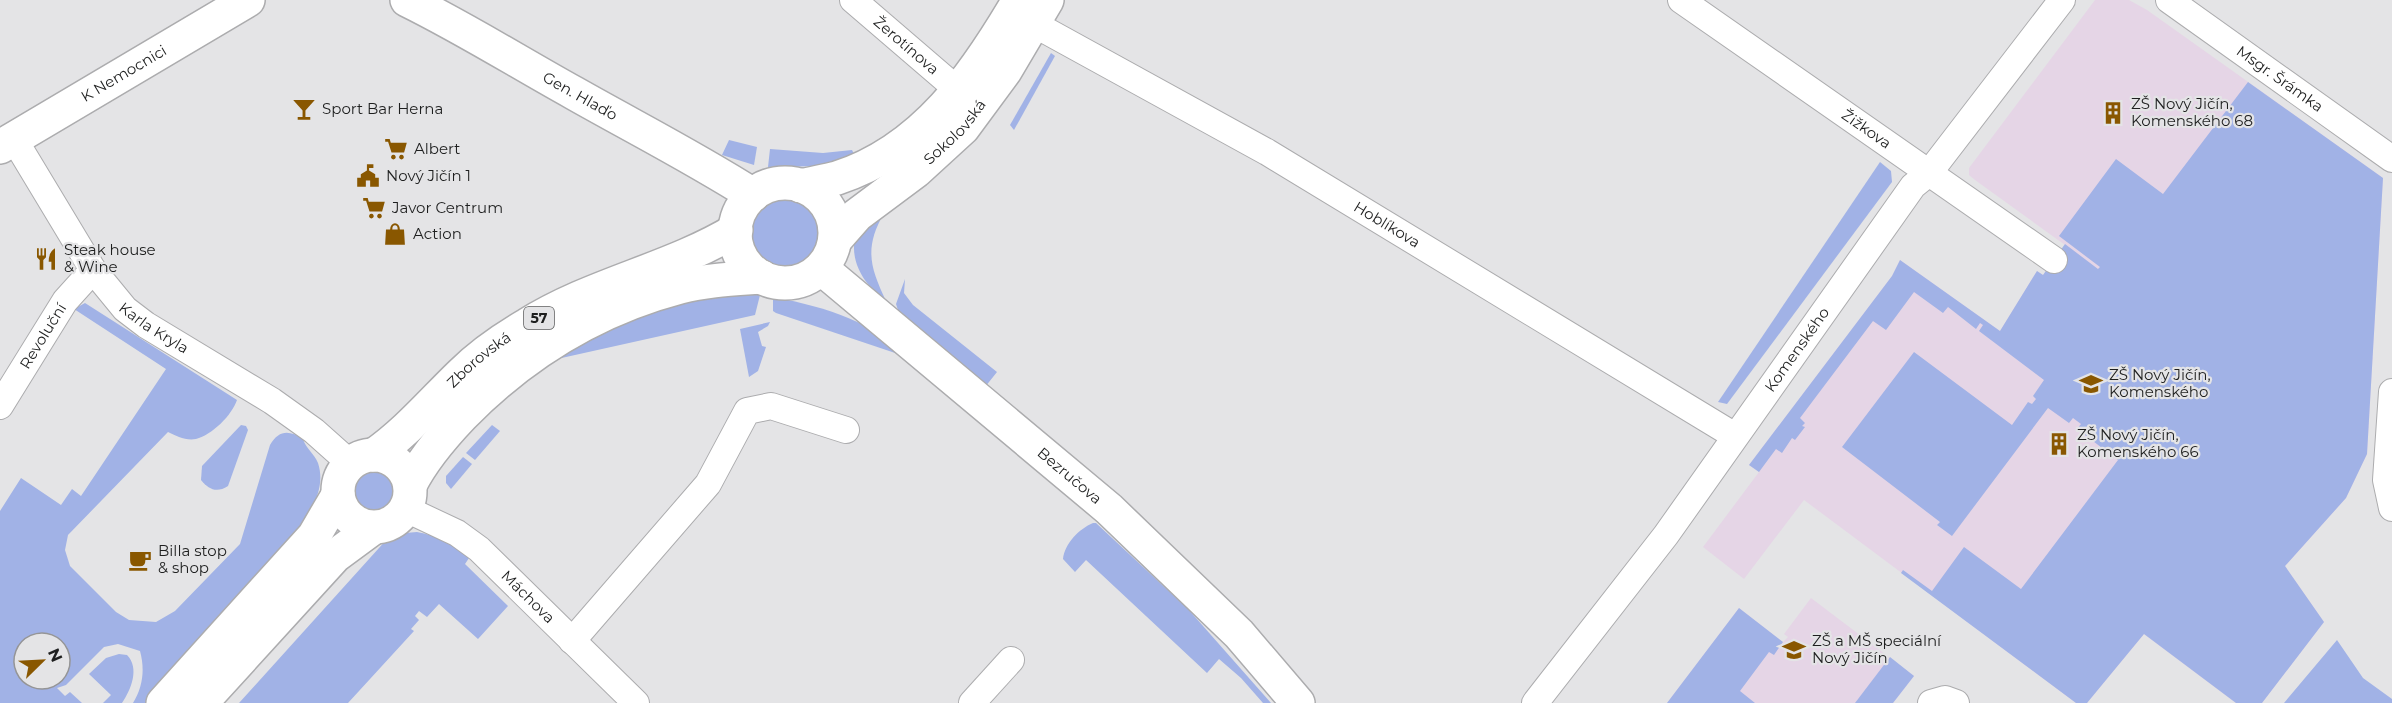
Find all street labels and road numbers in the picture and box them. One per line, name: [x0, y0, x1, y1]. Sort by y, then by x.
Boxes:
street label: Žerotínova: [870, 12, 943, 78]
street label: K Nemocnici: [77, 40, 170, 106]
street label: Msgr. Šrámka: [2233, 41, 2327, 116]
street label: Gen. Hlaďo: [539, 67, 621, 124]
street label: Sokolovská: [919, 96, 990, 168]
street label: Žižkova: [1838, 105, 1895, 153]
street label: Hoblíkova: [1350, 197, 1424, 252]
street label: Karla Kryla: [115, 298, 192, 357]
street label: Revoluční: [15, 299, 71, 372]
street label: Komenského: [1760, 303, 1833, 396]
road number: 57: [524, 307, 554, 329]
street label: Zborovská: [443, 327, 514, 392]
street label: Bezručova: [1034, 443, 1106, 508]
street label: Máchova: [497, 566, 559, 627]

